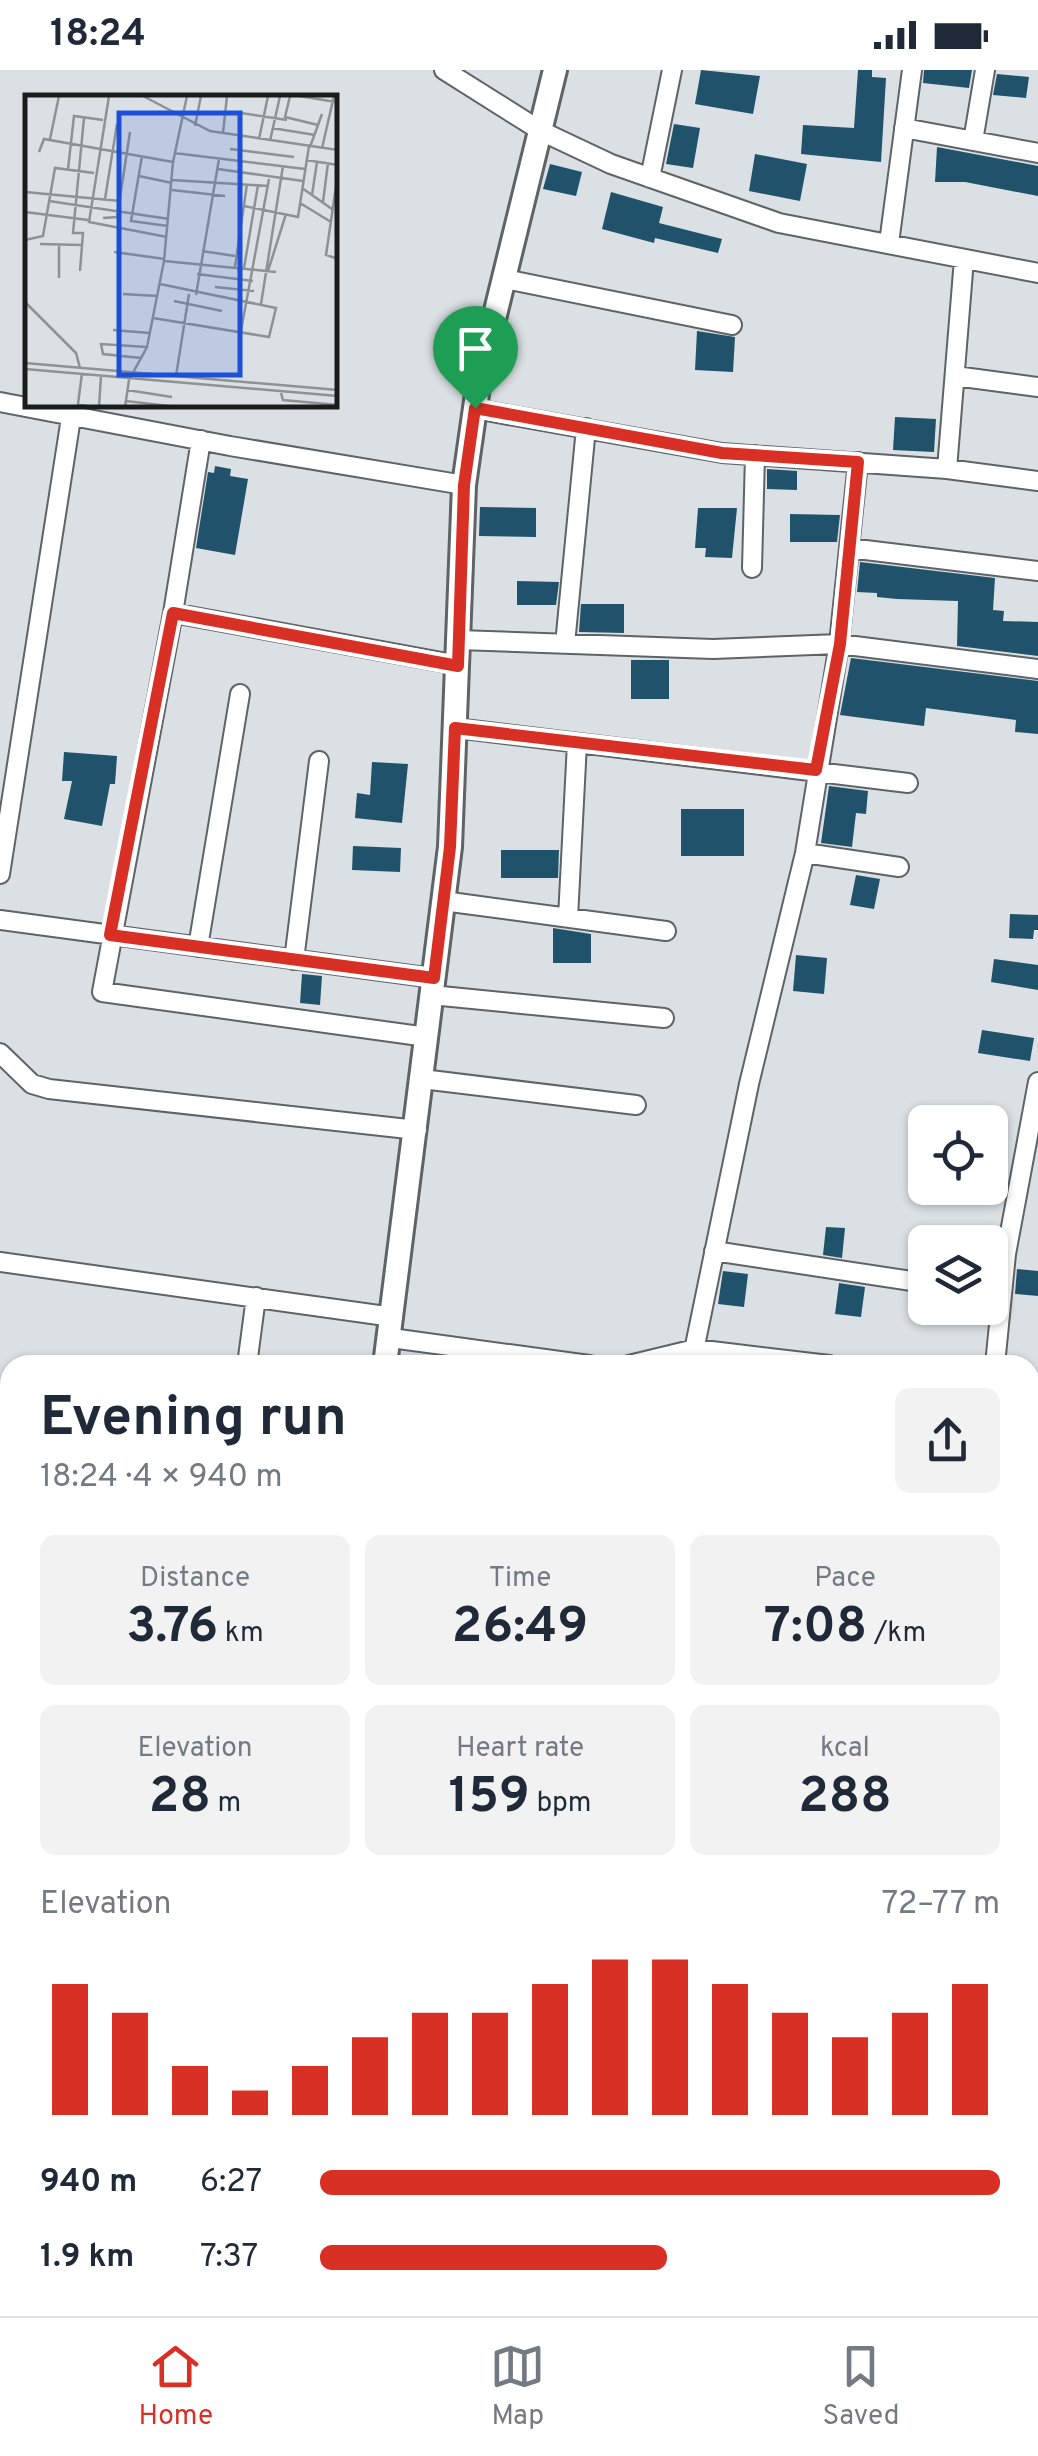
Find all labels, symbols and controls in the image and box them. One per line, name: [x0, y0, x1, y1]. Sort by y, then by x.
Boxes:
text: 18:24: [50, 11, 146, 60]
inset map: [25, 95, 338, 408]
pin: [433, 306, 518, 409]
icon: arrive: [448, 321, 503, 376]
map controls: [908, 1105, 1008, 1325]
button: locate: [908, 1105, 1008, 1205]
button: layers: [908, 1225, 1008, 1325]
text: Evening run: [40, 1385, 347, 1455]
button: share: [895, 1388, 1000, 1493]
text: 18:24 · 4 × 940 m: [40, 1458, 283, 1498]
text: Distance: [140, 1561, 250, 1597]
text: Time: [489, 1561, 551, 1597]
text: Pace: [814, 1561, 876, 1597]
text: 3.76: [126, 1597, 218, 1660]
text: 26:49: [452, 1597, 588, 1660]
text: 7:08: [764, 1597, 867, 1660]
text: km: [218, 1616, 264, 1652]
text: /km: [867, 1616, 926, 1652]
text: Elevation: [137, 1731, 253, 1767]
text: Heart rate: [456, 1731, 584, 1767]
text: kcal: [820, 1731, 870, 1767]
text: 28: [149, 1767, 211, 1830]
text: 159: [449, 1767, 530, 1830]
text: 288: [798, 1767, 892, 1830]
text: m: [211, 1786, 241, 1822]
text: bpm: [530, 1786, 591, 1822]
text: Elevation: [40, 1885, 172, 1925]
text: 72–77 m: [882, 1885, 1000, 1925]
text: 940 m: [40, 2163, 137, 2203]
text: 6:27: [200, 2163, 262, 2203]
text: 1.9 km: [40, 2238, 134, 2278]
text: 7:37: [200, 2238, 258, 2278]
tab: Home: [139, 2339, 213, 2435]
tab: Map: [490, 2339, 545, 2435]
tab: Saved: [822, 2339, 899, 2435]

